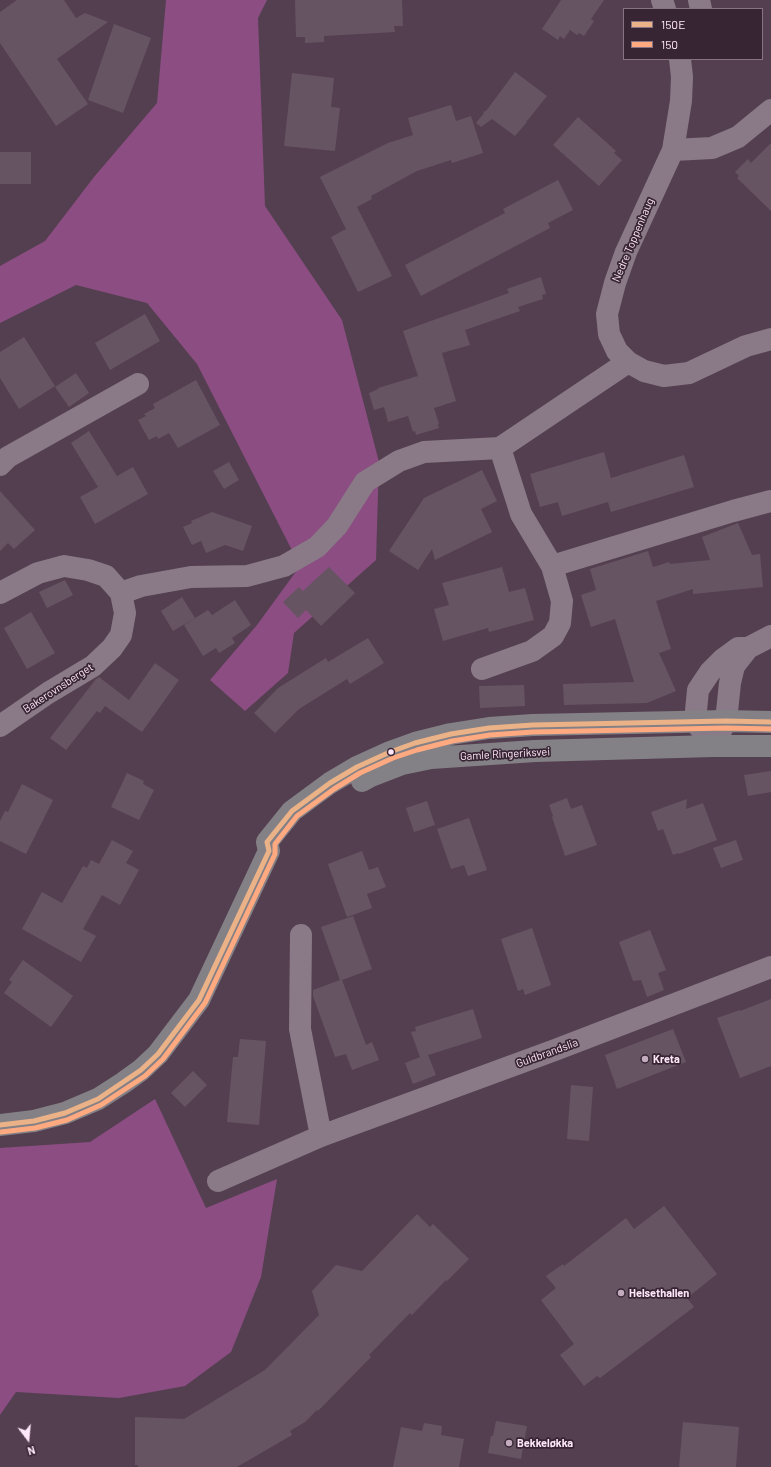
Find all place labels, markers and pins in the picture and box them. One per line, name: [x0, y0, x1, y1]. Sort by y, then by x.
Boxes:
unlabelled marker: [386, 747, 396, 757]
place label: Kreta: [653, 1052, 680, 1066]
marker: Kreta: [640, 1054, 650, 1064]
place label: Helsethallen: [629, 1286, 689, 1300]
marker: Helsethallen: [616, 1288, 626, 1298]
place label: Bekkeløkka: [517, 1436, 573, 1450]
marker: Bekkeløkka: [504, 1438, 514, 1448]

